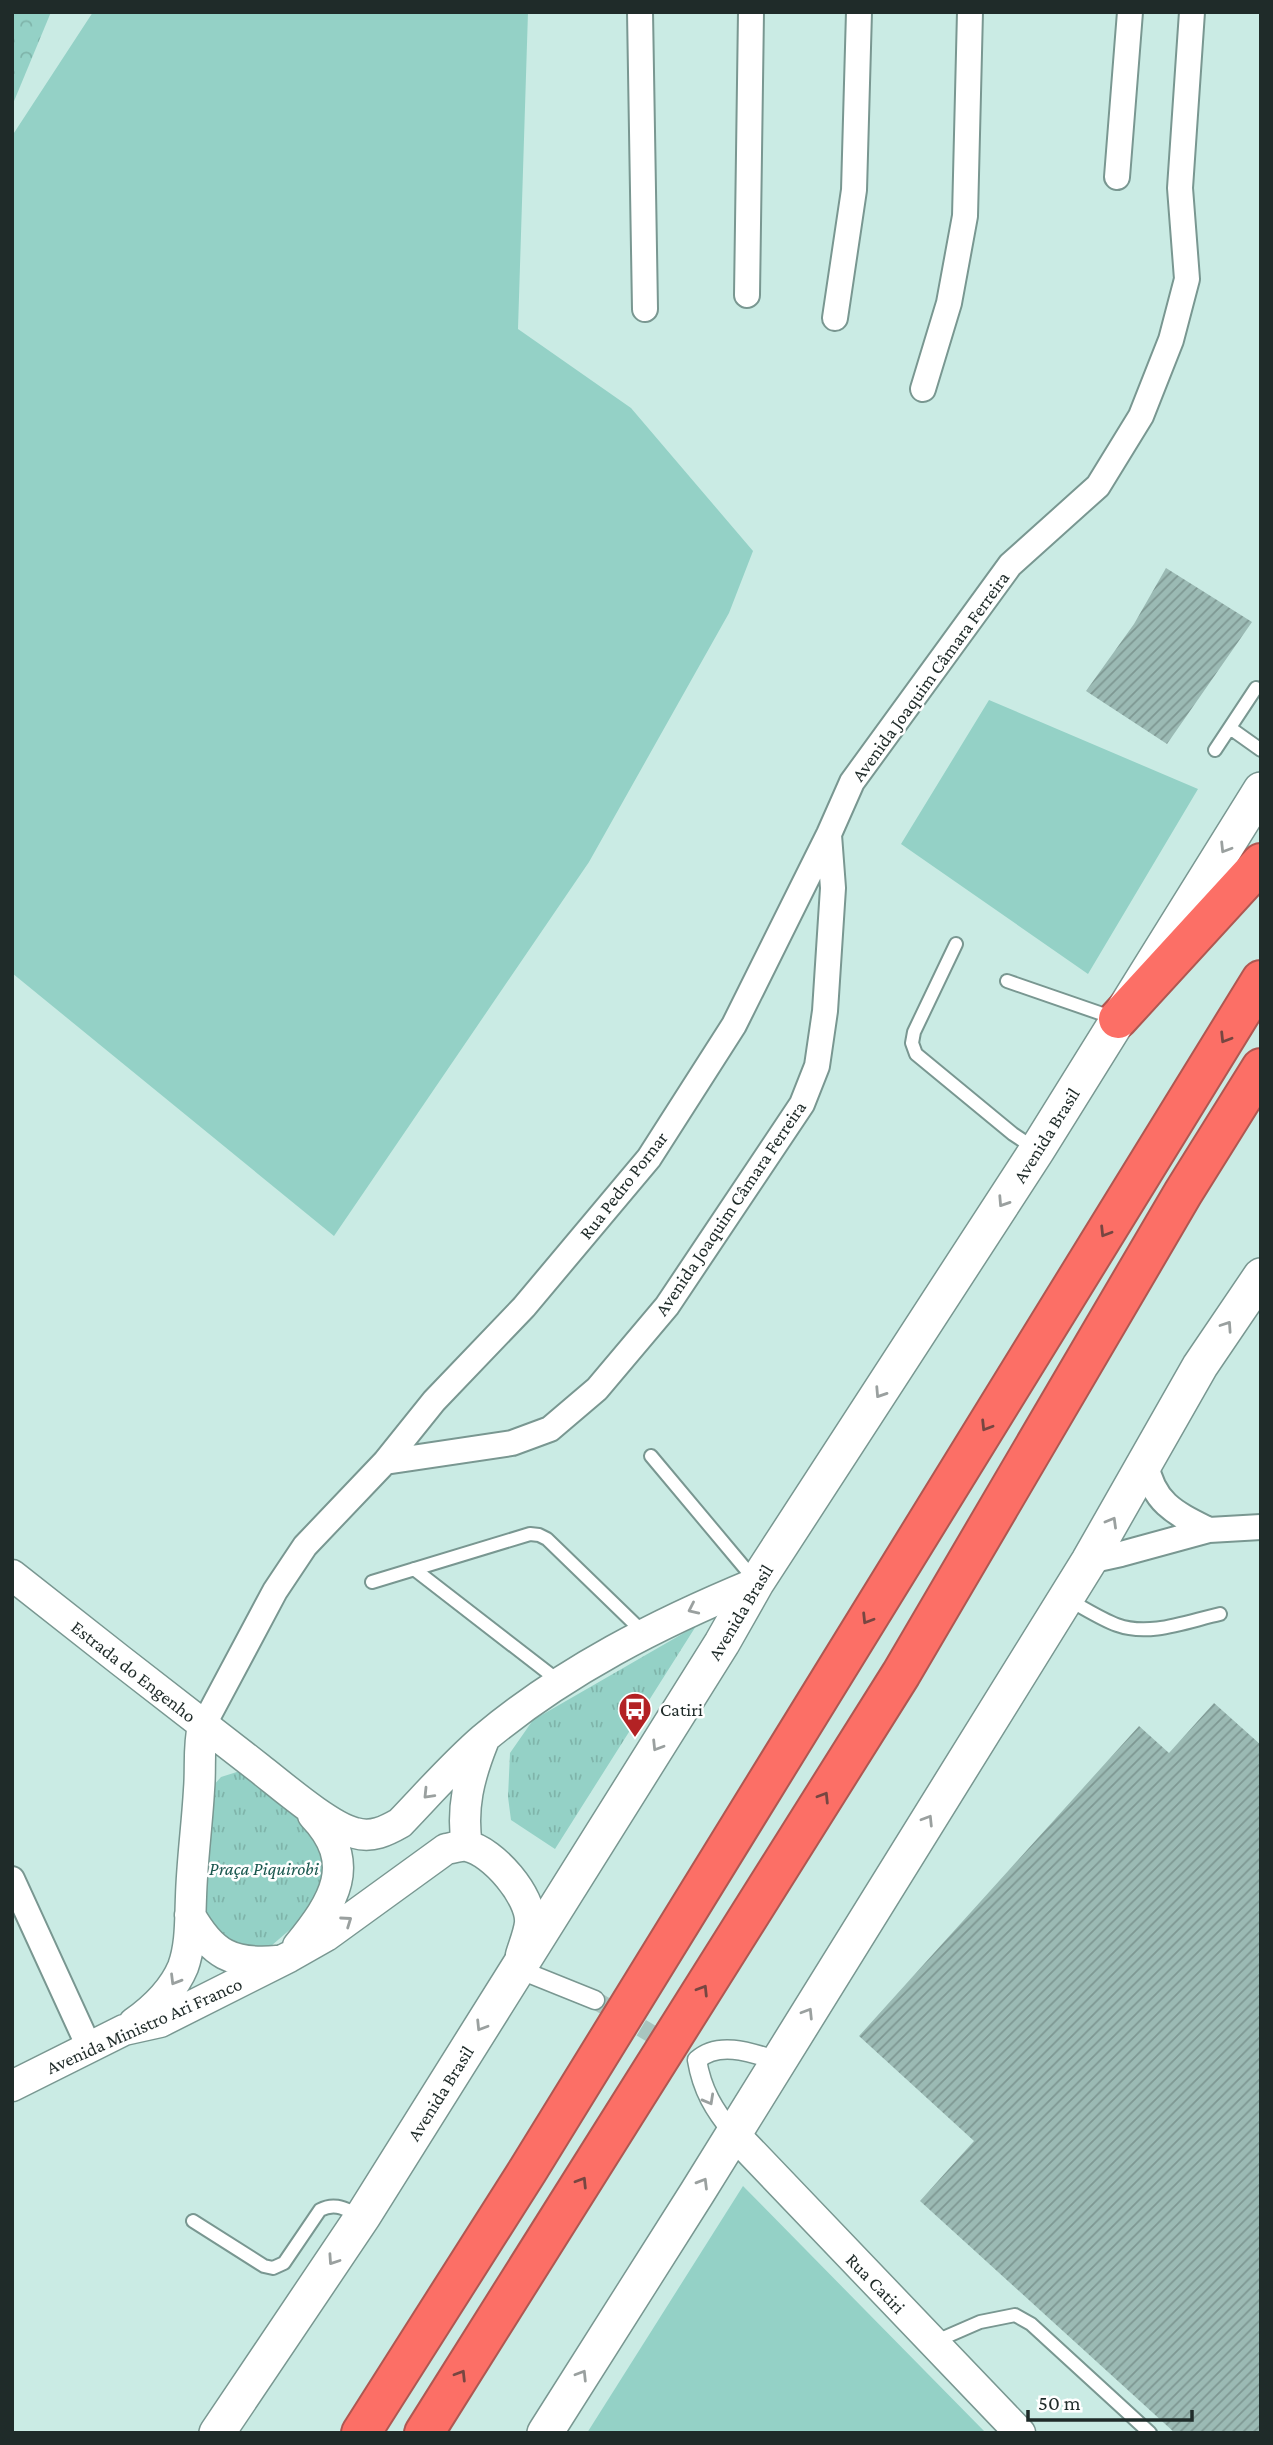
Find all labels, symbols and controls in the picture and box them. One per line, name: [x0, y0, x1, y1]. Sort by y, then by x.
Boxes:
street label: Avenida Joaquim Câmara Ferreira: [847, 567, 1014, 785]
one-way arrow: [1220, 841, 1233, 854]
one-way arrow: [1220, 1031, 1233, 1044]
street label: Avenida Brasil: [1009, 1084, 1084, 1187]
street label: Avenida Joaquim Câmara Ferreira: [651, 1097, 810, 1319]
street label: Rua Pedro Pornar: [575, 1127, 672, 1243]
one-way arrow: [999, 1194, 1012, 1207]
one-way arrow: [1101, 1224, 1114, 1237]
one-way arrow: [1219, 1321, 1231, 1334]
one-way arrow: [875, 1385, 888, 1398]
one-way arrow: [981, 1418, 994, 1431]
one-way arrow: [1103, 1516, 1116, 1529]
street label: Avenida Brasil: [704, 1561, 777, 1664]
one-way arrow: [688, 1601, 701, 1615]
one-way arrow: [862, 1612, 875, 1625]
street label: Estrada do Engenho: [67, 1616, 200, 1727]
bus stop icon: Catiri: [616, 1690, 654, 1739]
place label: Catiri: [660, 1699, 703, 1720]
one-way arrow: [653, 1738, 666, 1751]
one-way arrow: [424, 1786, 437, 1799]
one-way arrow: [815, 1791, 828, 1804]
one-way arrow: [919, 1814, 932, 1827]
park label: Praça Piquirobi: [209, 1858, 320, 1879]
one-way arrow: [339, 1917, 352, 1929]
street label: Avenida Ministro Ari Franco: [43, 1973, 245, 2078]
one-way arrow: [170, 1973, 183, 1986]
one-way arrow: [694, 1984, 707, 1997]
one-way arrow: [799, 2007, 812, 2020]
one-way arrow: [477, 2019, 490, 2032]
street label: Avenida Brasil: [403, 2042, 478, 2145]
one-way arrow: [701, 2092, 714, 2105]
one-way arrow: [573, 2177, 586, 2190]
one-way arrow: [695, 2177, 708, 2190]
street label: Rua Catiri: [842, 2249, 909, 2318]
one-way arrow: [329, 2252, 341, 2265]
one-way arrow: [452, 2370, 465, 2383]
one-way arrow: [573, 2370, 586, 2383]
scale bar: [1028, 2378, 1192, 2422]
text: 50 m: [1038, 2391, 1081, 2415]

